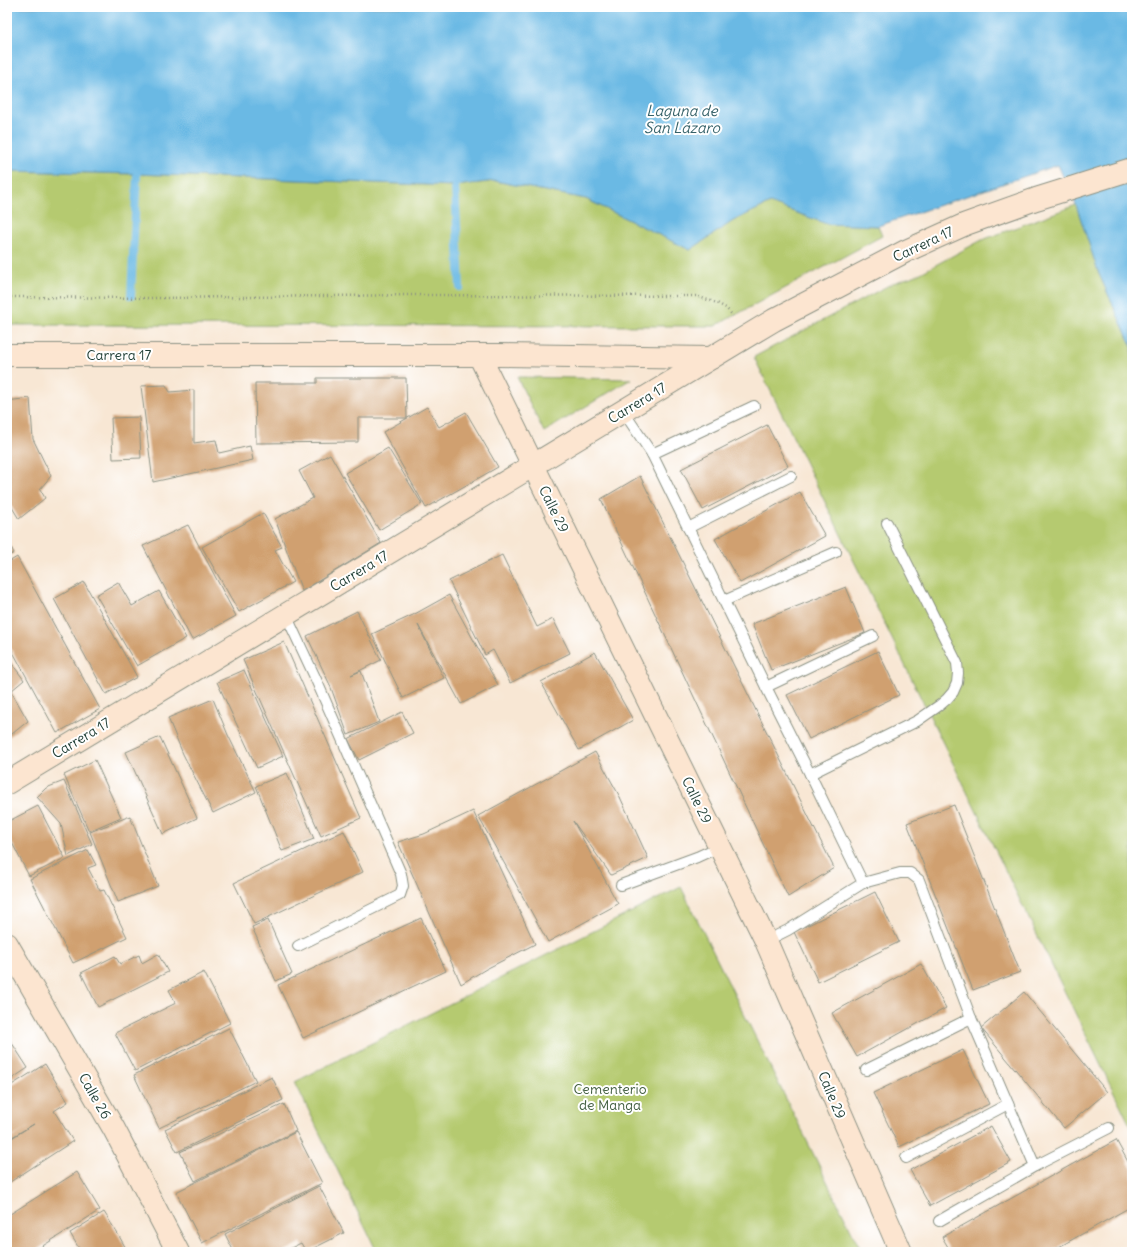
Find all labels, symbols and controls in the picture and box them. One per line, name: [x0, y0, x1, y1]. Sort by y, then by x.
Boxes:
water label: Laguna de San Lázaro: [644, 101, 721, 137]
street label: Carrera 17: [890, 222, 956, 266]
street label: Carrera 17: [87, 346, 152, 364]
street label: Carrera 17: [605, 378, 670, 427]
street label: Calle 29: [535, 483, 573, 535]
street label: Carrera 17: [327, 546, 392, 595]
street label: Carrera 17: [49, 713, 114, 762]
street label: Calle 29: [678, 774, 716, 826]
street label: Calle 29: [814, 1068, 850, 1122]
street label: Calle 26: [75, 1070, 115, 1122]
park label: Cementerio de Manga: [573, 1080, 647, 1114]

